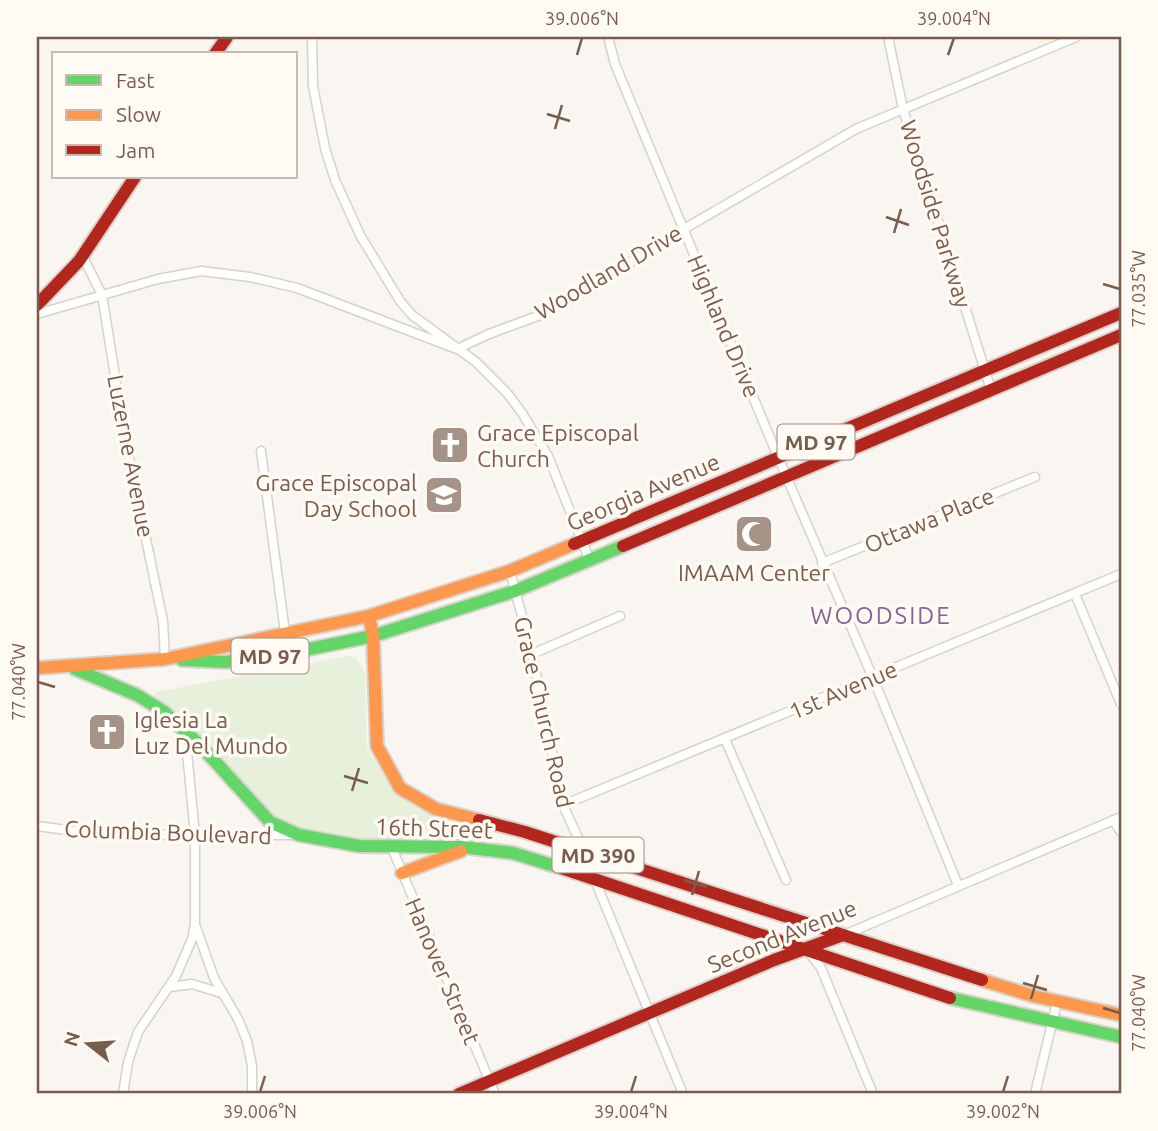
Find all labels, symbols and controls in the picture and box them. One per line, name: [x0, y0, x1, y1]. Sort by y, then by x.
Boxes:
text: 39.006°N: [545, 8, 619, 28]
text: 39.004°N: [917, 8, 991, 28]
legend: [52, 52, 298, 178]
text: Fast: [116, 68, 154, 92]
text: Slow: [116, 102, 161, 126]
street label: Woodside Parkway: [896, 117, 976, 311]
text: Jam: [116, 138, 155, 162]
street label: Woodland Drive: [530, 220, 686, 324]
text: 77.035°W: [1128, 250, 1148, 328]
street label: Highland Drive: [683, 251, 765, 401]
street label: Luzerne Avenue: [103, 373, 159, 539]
place label: Grace Episcopal Church: [477, 420, 639, 471]
church icon: Grace Episcopal Church: [429, 424, 471, 466]
road number: MD 97: [778, 424, 854, 460]
street label: Georgia Avenue: [563, 449, 723, 535]
place label: Grace Episcopal Day School: [255, 470, 417, 521]
school or university icon: Grace Episcopal Day School: [423, 474, 465, 516]
street label: Ottawa Place: [861, 483, 997, 557]
mosque icon: IMAAM Center: [733, 513, 775, 555]
place label: IMAAM Center: [678, 560, 830, 585]
district label: WOODSIDE: [810, 602, 952, 629]
street label: Grace Church Road: [510, 614, 578, 810]
road number: MD 97: [232, 638, 308, 674]
text: 77.040°W: [8, 643, 28, 721]
street label: 1st Avenue: [785, 656, 901, 724]
place label: Iglesia La Luz Del Mundo: [134, 707, 288, 758]
church icon: Iglesia La Luz Del Mundo: [86, 711, 128, 753]
street label: 16th Street: [375, 813, 493, 843]
street label: Columbia Boulevard: [64, 816, 272, 848]
road number: MD 390: [552, 838, 644, 872]
street label: Hanover Street: [401, 894, 485, 1048]
street label: Second Avenue: [704, 895, 860, 977]
text: 77.040°W: [1128, 974, 1148, 1052]
north arrow: [52, 1009, 122, 1078]
text: N: [59, 1029, 84, 1049]
text: 39.006°N: [223, 1101, 297, 1121]
text: 39.004°N: [594, 1101, 668, 1121]
text: 39.002°N: [966, 1101, 1040, 1121]

